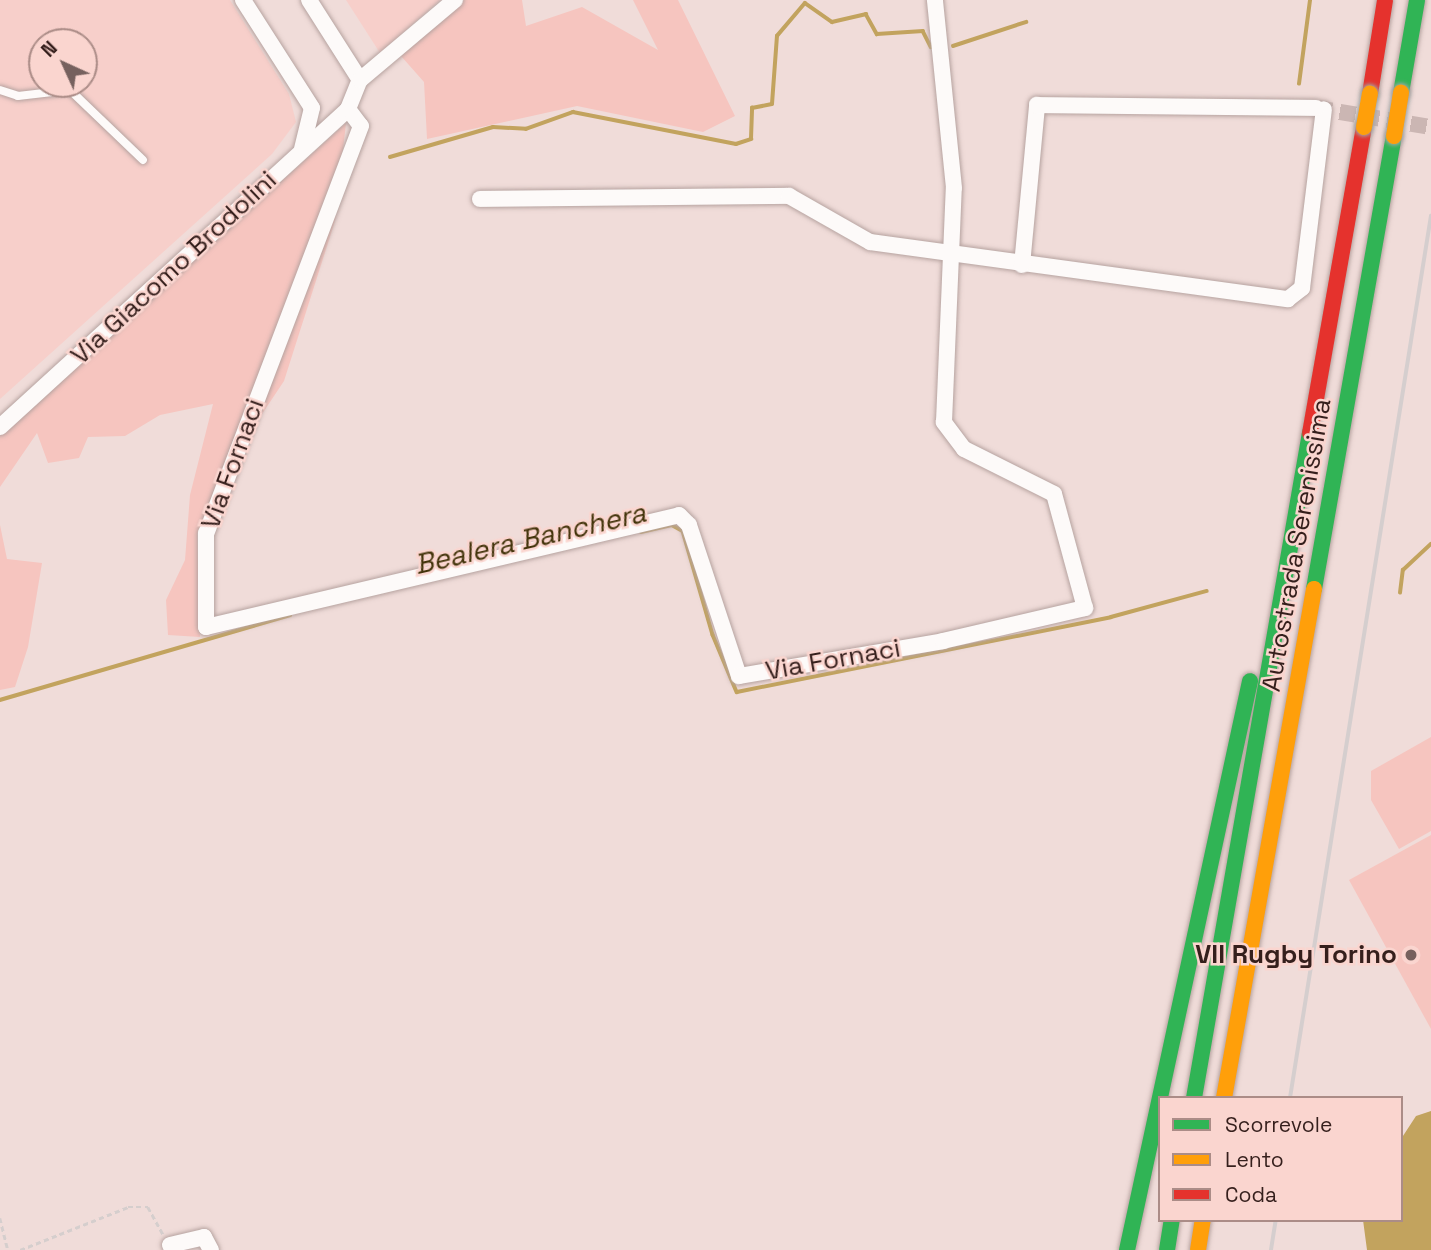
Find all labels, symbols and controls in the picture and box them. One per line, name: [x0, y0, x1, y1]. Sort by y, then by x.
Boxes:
north arrow: [28, 28, 98, 98]
text: N: [36, 36, 63, 63]
street label: Via Giacomo Brodolini: [65, 165, 283, 371]
street label: Via Fornaci: [195, 395, 271, 533]
street label: Autostrada Serenissima: [1256, 396, 1338, 694]
water label: Bealera Banchera: [411, 495, 649, 581]
street label: Via Fornaci: [763, 633, 903, 687]
place label: VII Rugby Torino: [1194, 939, 1397, 971]
marker: VII Rugby Torino: [1403, 947, 1419, 963]
legend: [1158, 1096, 1403, 1222]
text: Scorrevole: [1225, 1111, 1332, 1138]
text: Lento: [1225, 1146, 1284, 1173]
text: Coda: [1225, 1181, 1277, 1208]

